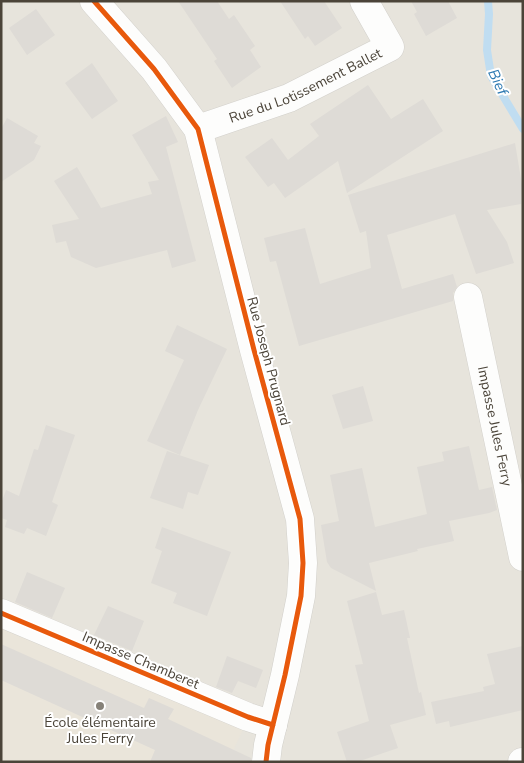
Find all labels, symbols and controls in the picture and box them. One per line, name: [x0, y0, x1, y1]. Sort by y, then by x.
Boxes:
street label: Rue du Lotissement Ballet: [226, 44, 385, 128]
water label: Bief: [483, 66, 514, 100]
street label: Rue Joseph Prugnard: [242, 295, 295, 428]
street label: Impasse Jules Ferry: [473, 364, 517, 489]
street label: Impasse Chamberet: [79, 627, 202, 694]
marker: École élémentaire Jules Ferry: [94, 700, 106, 712]
place label: École élémentaire Jules Ferry: [44, 713, 156, 748]

